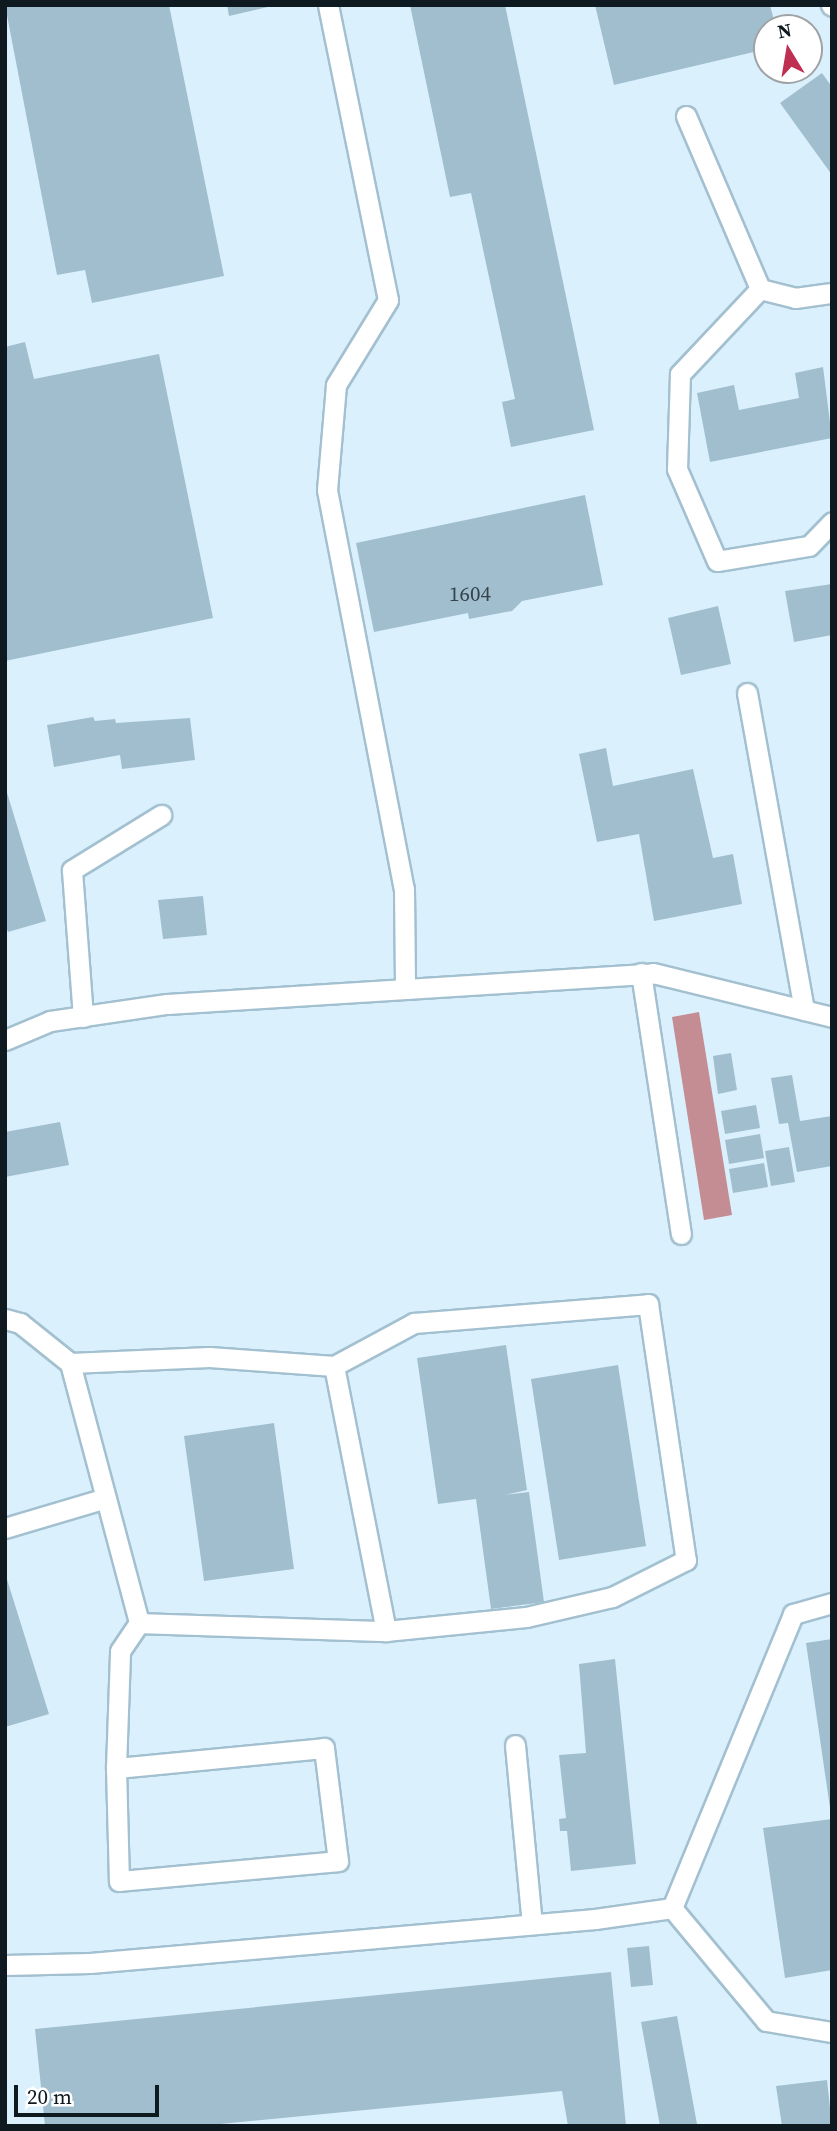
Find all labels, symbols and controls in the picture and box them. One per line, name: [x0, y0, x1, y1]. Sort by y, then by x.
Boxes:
north arrow: [753, 14, 823, 84]
text: N: [775, 16, 794, 44]
house number: 1604: [449, 581, 491, 607]
scale bar: [18, 2072, 163, 2116]
text: 20 m: [27, 2082, 72, 2111]

